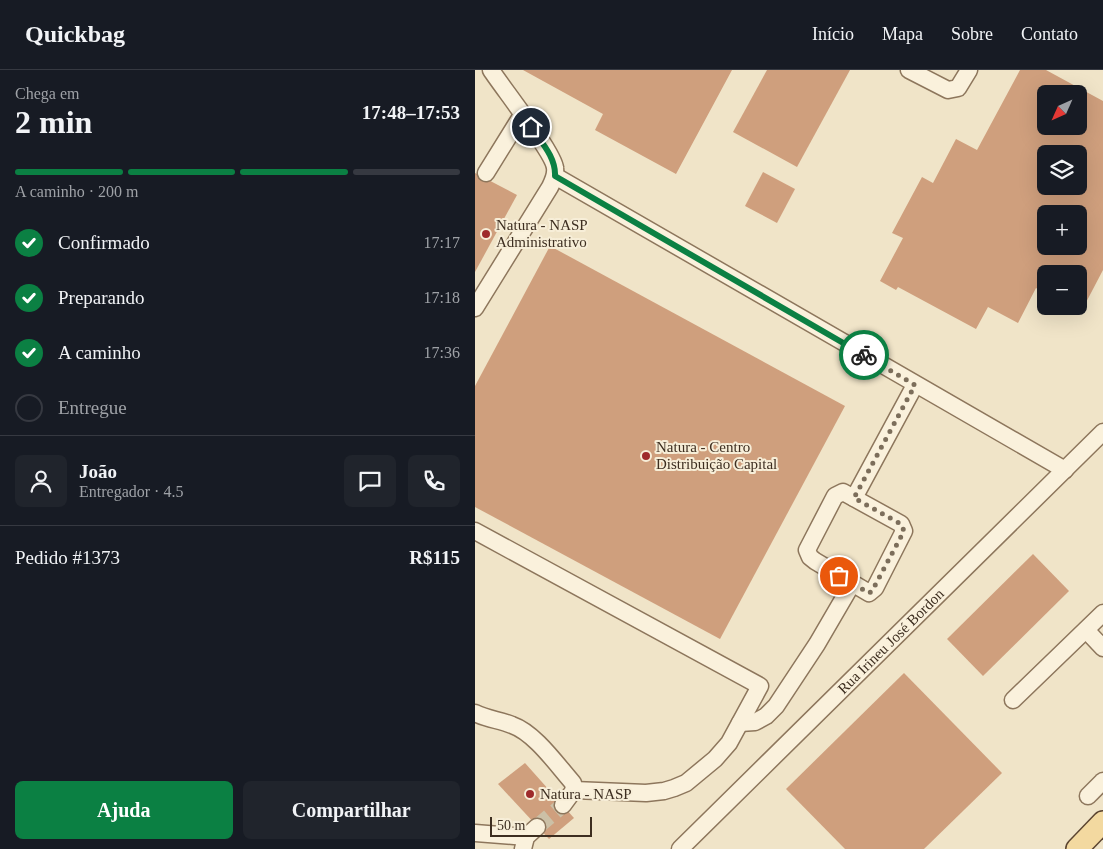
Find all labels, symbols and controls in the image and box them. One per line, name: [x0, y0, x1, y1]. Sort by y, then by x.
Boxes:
text: Quickbag: [25, 21, 125, 47]
text: Início: [812, 24, 854, 44]
text: Mapa: [882, 24, 923, 44]
text: Sobre: [951, 24, 993, 44]
text: Contato: [1021, 24, 1078, 44]
text: Chega em: [15, 85, 79, 102]
north arrow: [1037, 85, 1087, 135]
map controls: [1037, 85, 1087, 315]
text: 17:48–17:53: [362, 102, 460, 123]
text: 2 min: [15, 104, 92, 140]
pin: [510, 106, 552, 148]
icon: home: [517, 113, 545, 141]
button: layers: [1037, 145, 1087, 195]
text: A caminho · 200 m: [15, 183, 139, 200]
button: +: [1037, 205, 1087, 255]
place label: Natura - NASP Administrativo: [496, 217, 588, 250]
marker: Natura - NASP Administrativo: [480, 228, 492, 240]
icon: check: [15, 229, 43, 257]
text: Confirmado: [58, 232, 150, 253]
text: 17:17: [424, 234, 460, 251]
button: −: [1037, 265, 1087, 315]
icon: check: [15, 284, 43, 312]
text: Preparando: [58, 287, 145, 308]
text: 17:18: [424, 289, 460, 306]
courier: [839, 330, 889, 380]
icon: check: [15, 339, 43, 367]
icon: bike: [850, 341, 878, 369]
text: A caminho: [58, 342, 141, 363]
text: 17:36: [424, 344, 460, 361]
text: Entregue: [58, 397, 127, 418]
place label: Natura - Centro Distribuição Capital: [656, 439, 777, 472]
marker: Natura - Centro Distribuição Capital: [640, 450, 652, 462]
button: person: [15, 455, 67, 507]
button: chat: [344, 455, 396, 507]
button: phone: [408, 455, 460, 507]
text: João: [79, 461, 117, 482]
text: Entregador · 4.5: [79, 483, 183, 500]
text: Pedido #1373: [15, 547, 120, 568]
text: R$115: [409, 547, 460, 568]
pin: [818, 555, 860, 597]
icon: bag: [825, 562, 853, 590]
street label: Rua Irineu José Bordon: [835, 585, 947, 697]
button: Ajuda: [15, 781, 233, 839]
button: Compartilhar: [243, 781, 460, 839]
place label: Natura - NASP: [540, 786, 632, 802]
marker: Natura - NASP: [524, 788, 536, 800]
scale bar: [490, 814, 593, 837]
text: 50 m: [497, 818, 525, 833]

